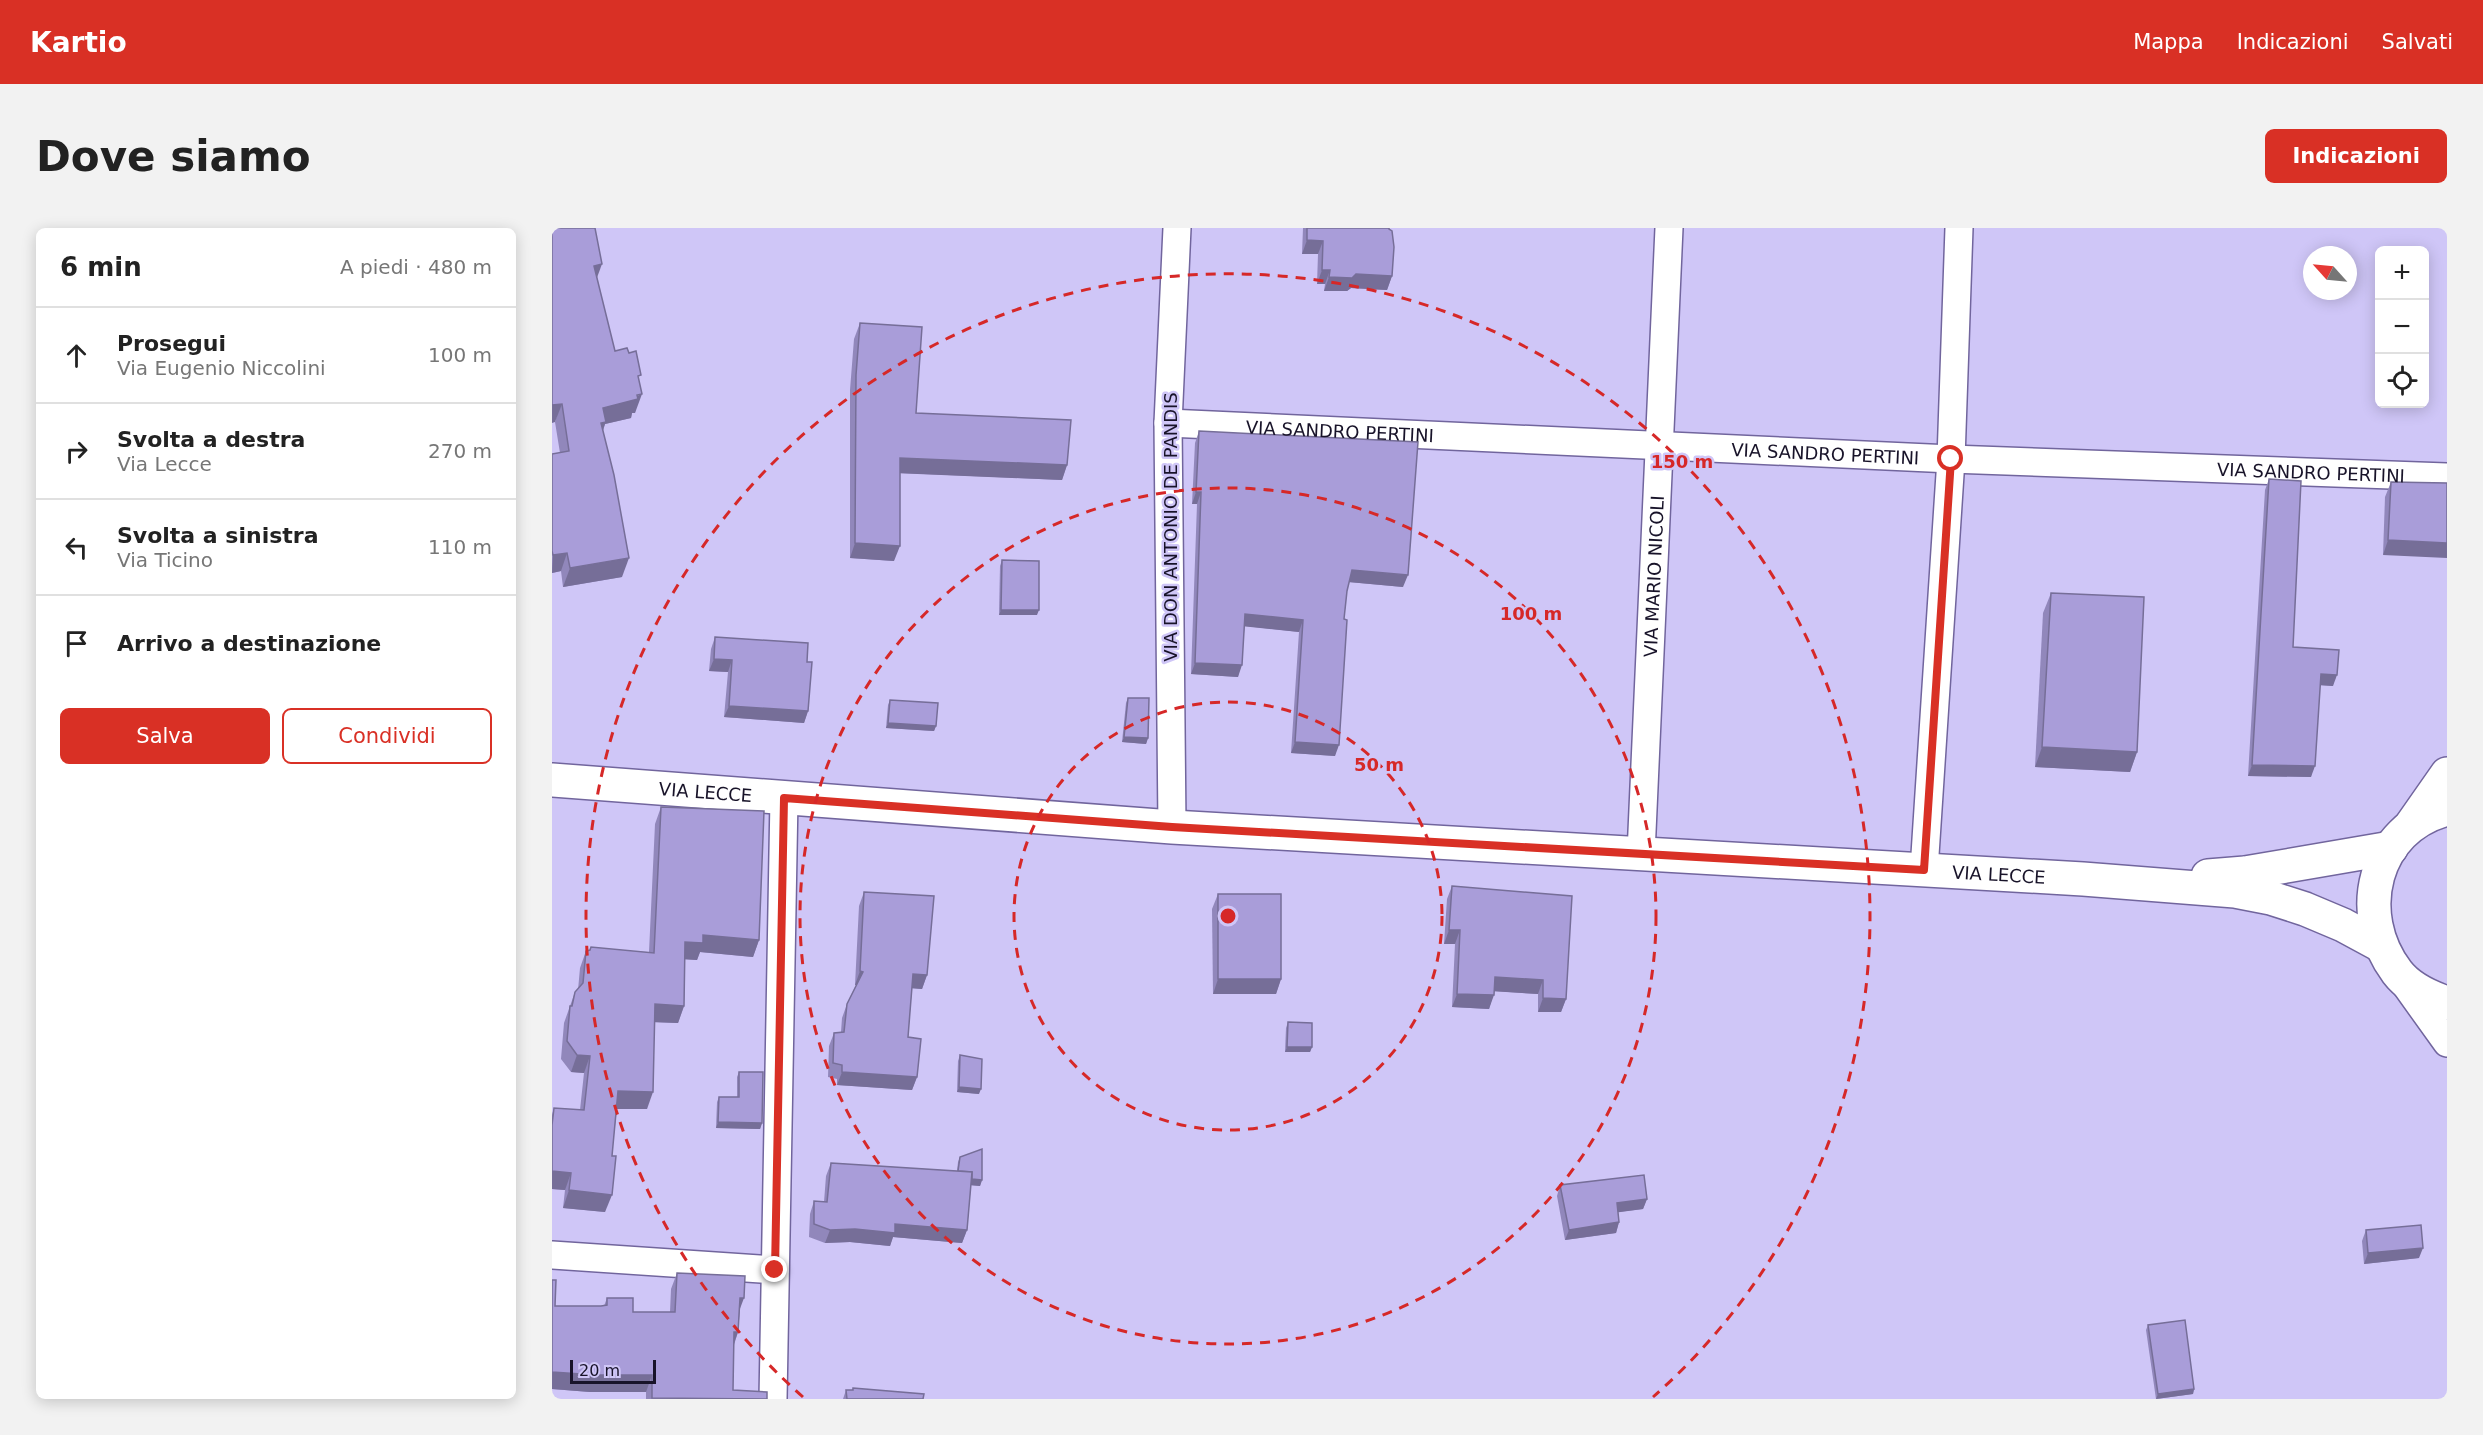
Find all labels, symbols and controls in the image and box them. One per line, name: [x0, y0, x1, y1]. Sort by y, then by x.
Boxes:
text: Kartio: [30, 26, 127, 59]
text: Mappa: [2133, 30, 2204, 54]
text: Indicazioni: [2237, 30, 2349, 54]
text: Salvati: [2382, 30, 2453, 54]
button: Indicazioni: [2265, 129, 2447, 183]
text: Dove siamo: [36, 132, 311, 181]
north arrow: [2303, 246, 2357, 300]
map controls: [2375, 246, 2429, 408]
button: +: [2375, 246, 2429, 300]
text: 6 min: [60, 252, 142, 282]
text: A piedi · 480 m: [340, 255, 492, 279]
button: −: [2375, 300, 2429, 354]
text: Prosegui: [117, 331, 226, 356]
icon: ahead: [60, 339, 93, 372]
text: 100 m: [428, 343, 492, 367]
button: locate: [2375, 354, 2429, 408]
text: Via Eugenio Niccolini: [117, 356, 326, 380]
street label: VIA DON ANTONIO DE PANDIS: [1160, 392, 1181, 662]
street label: VIA SANDRO PERTINI: [1245, 416, 1434, 446]
text: Svolta a destra: [117, 427, 305, 452]
icon: right: [60, 435, 93, 468]
street label: VIA SANDRO PERTINI: [1731, 438, 1920, 468]
text: 270 m: [428, 439, 492, 463]
route start: [1937, 445, 1963, 471]
text: 150 m: [1651, 451, 1713, 472]
text: Via Lecce: [117, 452, 212, 476]
street label: VIA SANDRO PERTINI: [2217, 458, 2405, 486]
street label: VIA MARIO NICOLI: [1639, 495, 1668, 658]
text: Svolta a sinistra: [117, 523, 319, 548]
icon: left: [60, 531, 93, 564]
text: 110 m: [428, 535, 492, 559]
text: Via Ticino: [117, 548, 213, 572]
text: 100 m: [1500, 603, 1562, 624]
icon: arrive: [60, 627, 93, 660]
text: Arrivo a destinazione: [117, 631, 381, 656]
button: Salva: [60, 708, 270, 764]
button: Condividi: [282, 708, 492, 764]
text: 50 m: [1354, 754, 1404, 775]
street label: VIA LECCE: [658, 778, 753, 806]
street label: VIA LECCE: [1952, 861, 2046, 887]
centre of rings: [1218, 906, 1238, 926]
route end: [761, 1256, 787, 1282]
scale bar: [570, 1357, 656, 1384]
text: 20 m: [579, 1361, 620, 1380]

